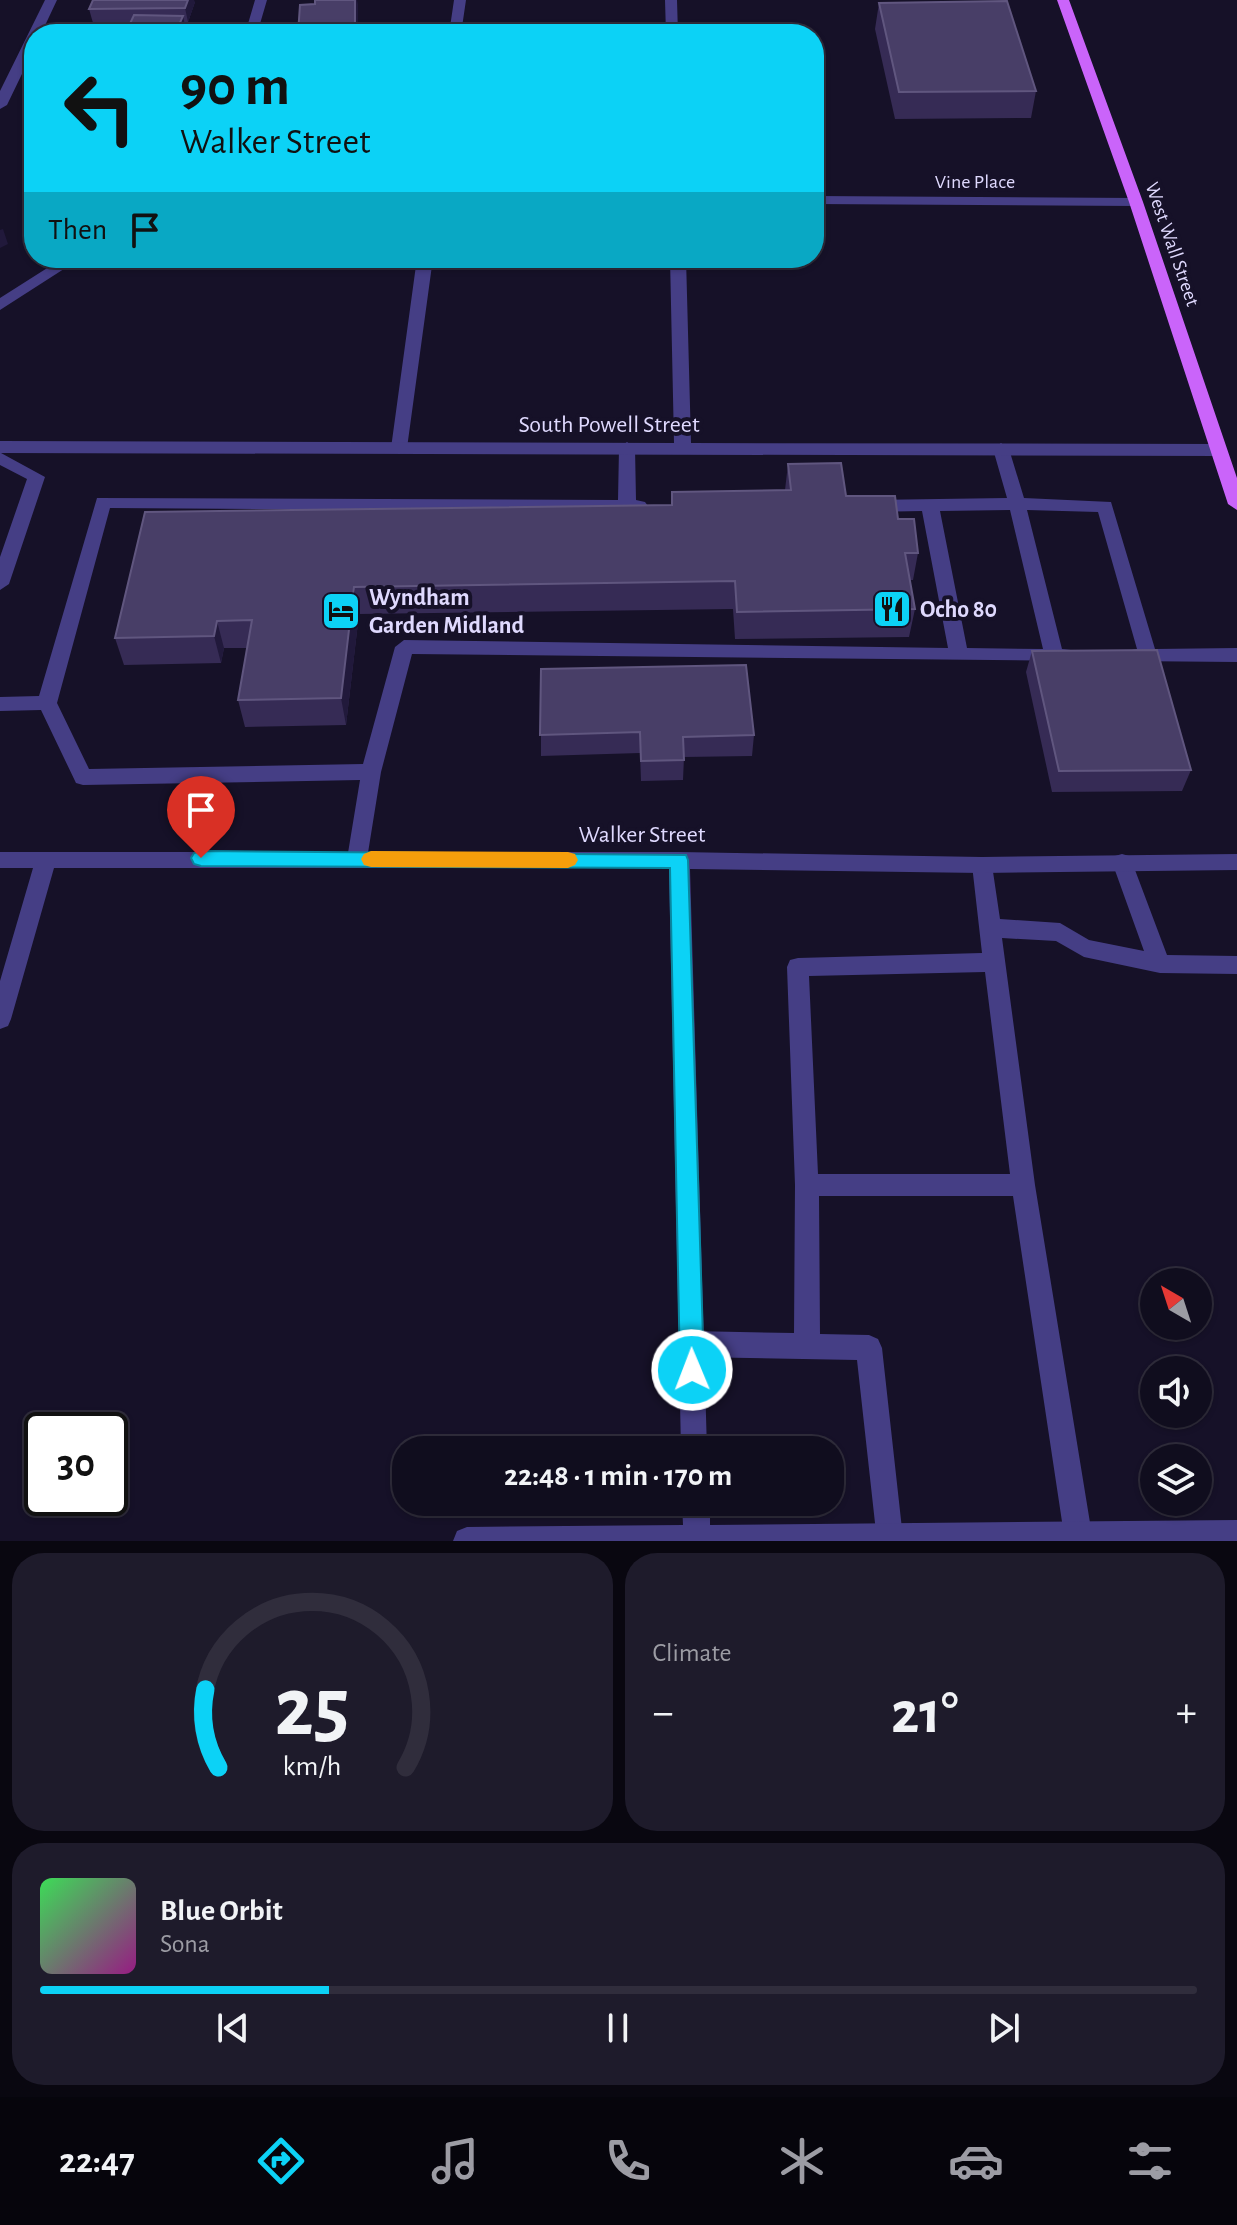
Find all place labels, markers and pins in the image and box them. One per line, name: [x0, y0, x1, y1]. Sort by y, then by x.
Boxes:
place label: Wyndham Garden Midland: [369, 586, 525, 638]
restaurant icon: Ocho 80: [871, 588, 913, 630]
hotel icon: Wyndham Garden Midland: [320, 590, 362, 632]
place label: Ocho 80: [920, 598, 997, 622]
pin: [167, 776, 235, 858]

